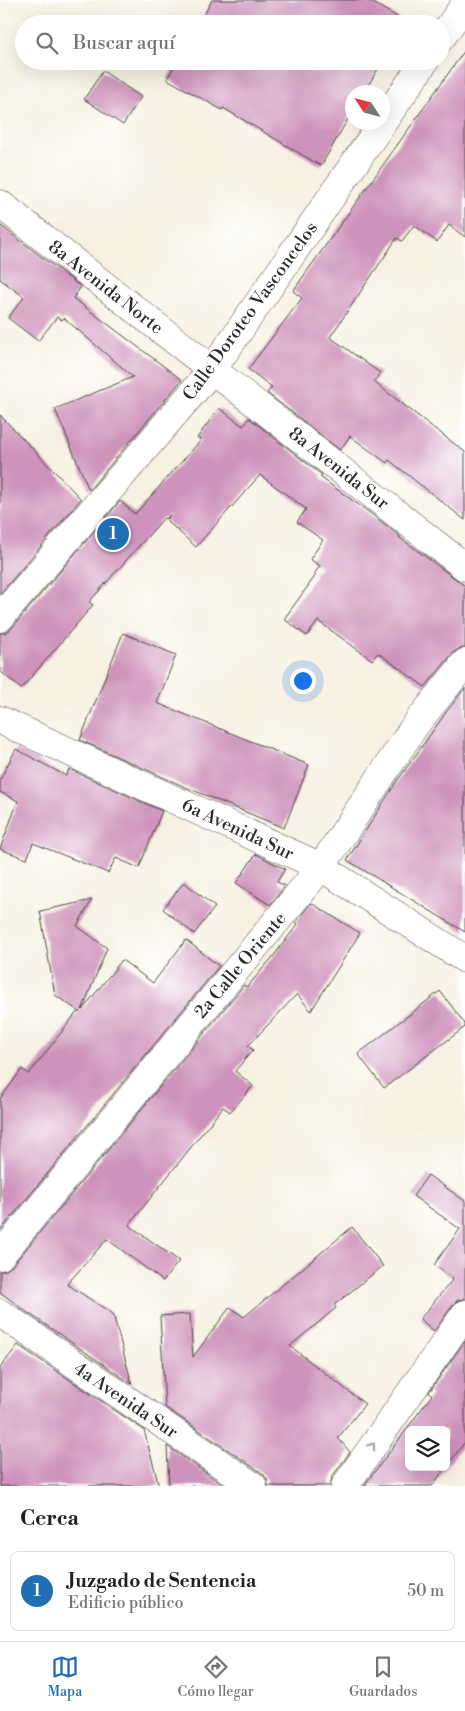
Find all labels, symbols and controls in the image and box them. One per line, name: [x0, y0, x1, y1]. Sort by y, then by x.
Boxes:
search box: [15, 15, 450, 70]
icon: search: [33, 29, 61, 57]
text: Buscar aquí: [73, 31, 175, 55]
north arrow: [345, 85, 390, 130]
street label: Calle Doroteo Vasconcelos: [178, 217, 323, 405]
street label: 8a Avenida Norte: [44, 235, 168, 339]
street label: 8a Avenida Sur: [284, 422, 394, 515]
pin: 1: [97, 515, 129, 553]
your location: [290, 668, 316, 694]
street label: 6a Avenida Sur: [178, 793, 298, 866]
street label: 2a Calle Oriente: [189, 908, 291, 1023]
street label: 4a Avenida Sur: [69, 1357, 182, 1444]
map controls: [405, 1426, 450, 1471]
button: layers: [405, 1426, 450, 1471]
one-way arrow: [366, 1442, 375, 1452]
text: Cerca: [20, 1506, 79, 1532]
text: Juzgado de Sentencia: [68, 1569, 256, 1593]
text: 1: [33, 1581, 41, 1601]
text: 50 m: [407, 1581, 444, 1601]
text: Edificio público: [68, 1593, 183, 1613]
tab: Mapa: [48, 1653, 82, 1701]
tab: Cómo llegar: [178, 1653, 254, 1701]
tab: Guardados: [349, 1653, 417, 1701]

